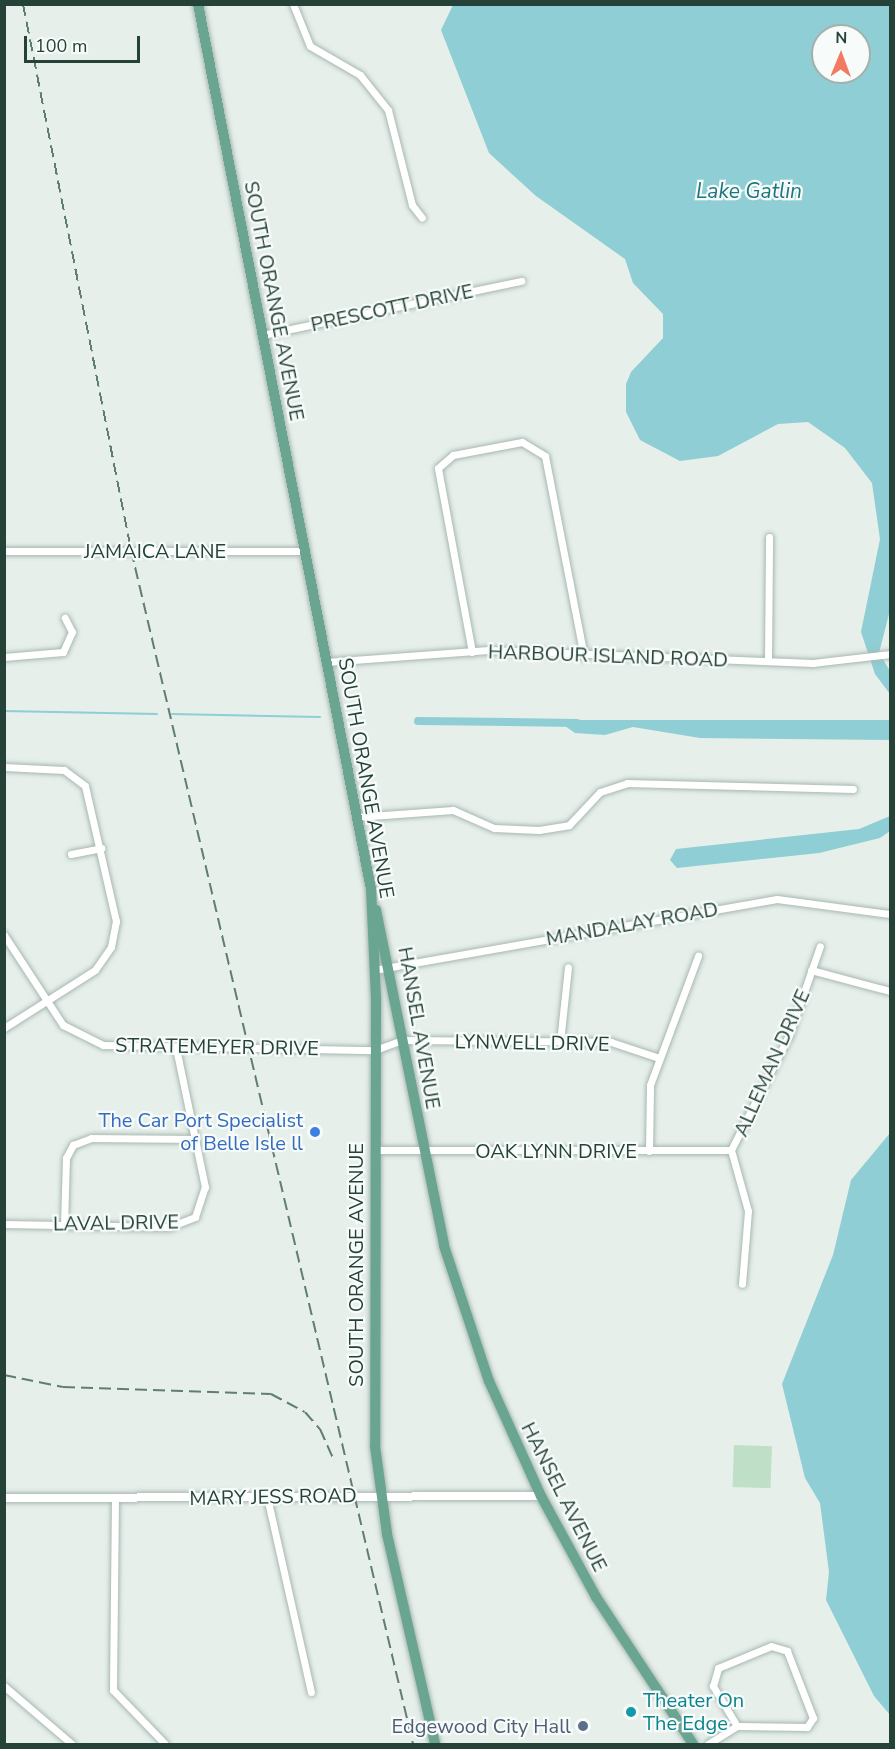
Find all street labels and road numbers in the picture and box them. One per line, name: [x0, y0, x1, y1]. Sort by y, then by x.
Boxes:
street label: SOUTH ORANGE AVENUE: [239, 179, 309, 423]
street label: PRESCOTT DRIVE: [309, 279, 475, 337]
street label: JAMAICA LANE: [84, 539, 226, 563]
street label: HARBOUR ISLAND ROAD: [488, 640, 728, 672]
street label: SOUTH ORANGE AVENUE: [333, 656, 399, 900]
street label: MANDALAY ROAD: [544, 897, 720, 951]
street label: HANSEL AVENUE: [393, 945, 445, 1111]
street label: ALLEMAN DRIVE: [729, 986, 815, 1140]
street label: LYNWELL DRIVE: [454, 1030, 610, 1056]
street label: STRATEMEYER DRIVE: [115, 1033, 319, 1061]
street label: OAK LYNN DRIVE: [475, 1139, 637, 1163]
street label: SOUTH ORANGE AVENUE: [344, 1143, 368, 1387]
street label: LAVAL DRIVE: [53, 1210, 179, 1236]
street label: HANSEL AVENUE: [516, 1418, 612, 1576]
street label: MARY JESS ROAD: [189, 1484, 357, 1510]

